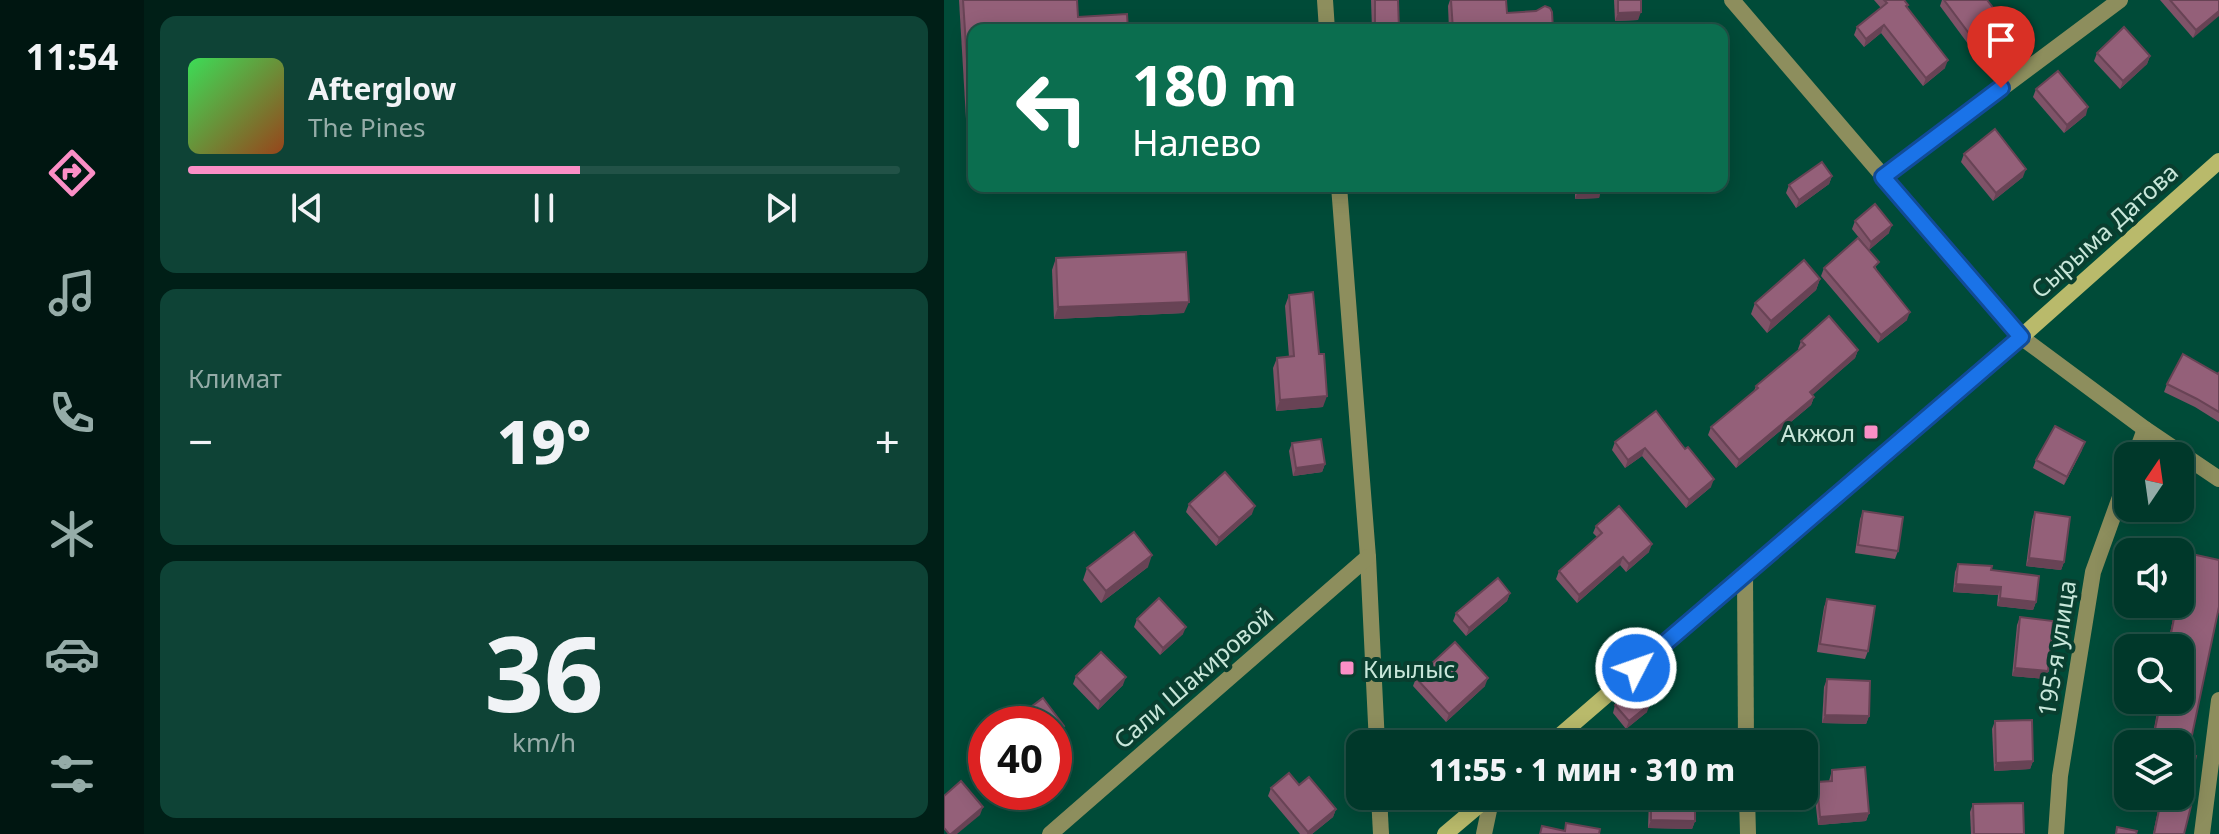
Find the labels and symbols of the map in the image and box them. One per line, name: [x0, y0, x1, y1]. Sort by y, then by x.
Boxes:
pin: [1967, 6, 2035, 88]
street label: Сырыма Датова: [2023, 155, 2185, 305]
place label: Акжол: [1781, 416, 1855, 449]
marker: Акжол: [1862, 423, 1880, 441]
north arrow: [2114, 442, 2194, 522]
street label: 195-я улица: [2029, 578, 2083, 718]
street label: Сали Шакировой: [1106, 599, 1280, 755]
position arrow: [1594, 626, 1678, 710]
place label: Киылыс: [1363, 652, 1455, 685]
marker: Киылыс: [1338, 659, 1356, 677]
speed limit sign: 40: [968, 706, 1072, 810]

